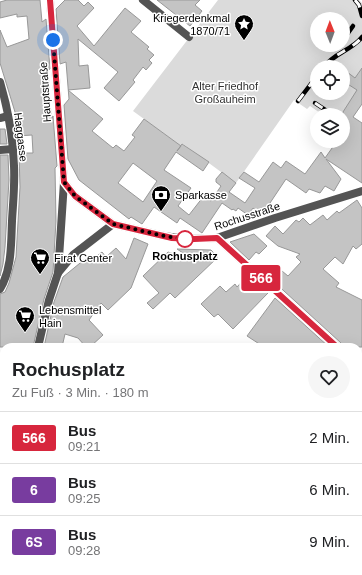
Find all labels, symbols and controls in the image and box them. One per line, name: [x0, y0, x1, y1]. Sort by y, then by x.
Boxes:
place label: Kriegerdenkmal 1870/71: [153, 12, 230, 37]
north arrow: [310, 12, 350, 52]
map controls: [310, 12, 350, 148]
place icon: Kriegerdenkmal 1870/71: [233, 13, 255, 41]
your location: [43, 30, 63, 50]
button: locate: [310, 60, 350, 100]
street label: Hauptstraße: [37, 61, 53, 123]
park label: Alter Friedhof Großauheim: [192, 80, 259, 105]
button: layers: [310, 108, 350, 148]
street label: Haggasse: [12, 112, 30, 162]
bank icon: Sparkasse: [150, 184, 172, 212]
place label: Sparkasse: [175, 189, 227, 201]
street label: Rochusstraße: [213, 200, 281, 232]
marker: Rochusplatz: [176, 230, 194, 248]
supermarket icon: Firat Center: [29, 247, 51, 275]
place label: Rochusplatz: [152, 250, 218, 262]
place label: Firat Center: [54, 252, 112, 264]
line badge: 566: [238, 265, 284, 291]
text: 566: [249, 270, 273, 286]
place label: Lebensmittel Hain: [39, 304, 101, 329]
supermarket icon: Lebensmittel Hain: [14, 305, 36, 333]
button: heart: [308, 356, 350, 398]
text: Rochusplatz: [12, 359, 125, 380]
text: Zu Fuß · 3 Min. · 180 m: [12, 385, 149, 400]
text: Bus: [68, 422, 96, 439]
text: 2 Min.: [309, 429, 350, 446]
text: 566: [22, 430, 46, 446]
text: 09:21: [68, 439, 101, 454]
text: Bus: [68, 474, 96, 491]
text: 6 Min.: [309, 481, 350, 498]
text: 6: [30, 482, 38, 498]
text: 09:25: [68, 491, 101, 506]
text: Bus: [68, 526, 96, 543]
text: 9 Min.: [309, 533, 350, 550]
text: 6S: [25, 534, 43, 550]
text: 09:28: [68, 543, 101, 558]

